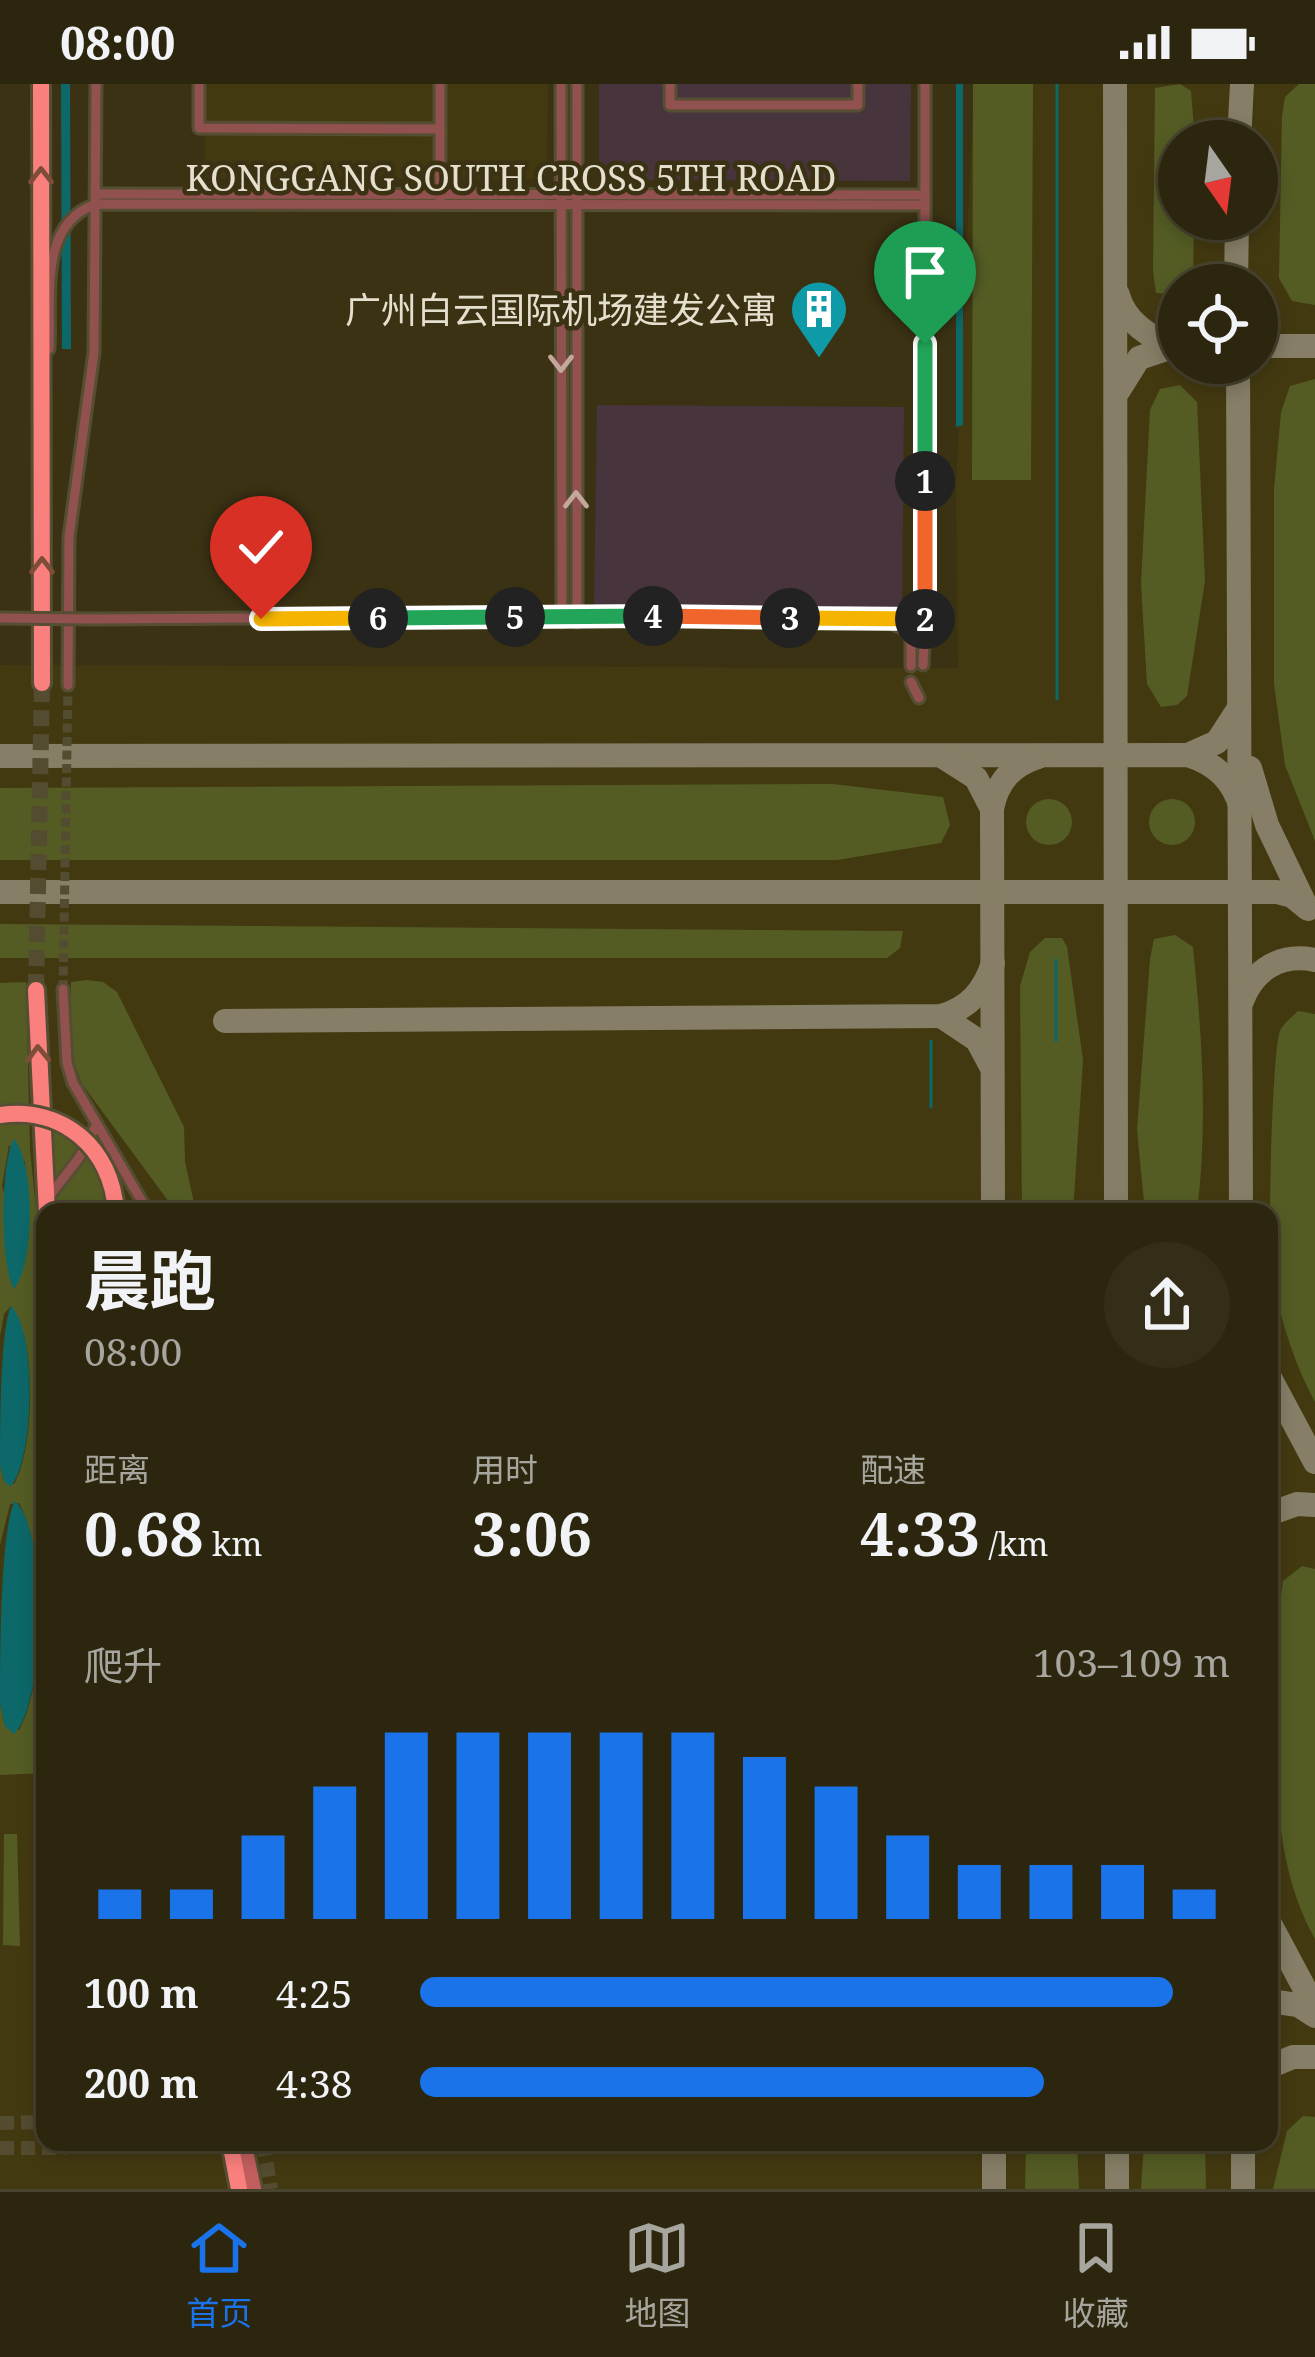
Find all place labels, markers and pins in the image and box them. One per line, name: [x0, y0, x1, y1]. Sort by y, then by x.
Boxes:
pin: [874, 221, 976, 344]
building icon: 广州白云国际机场建发公寓: [788, 278, 850, 360]
place label: 广州白云国际机场建发公寓: [345, 285, 777, 334]
pin: 1: [895, 451, 955, 511]
pin: [210, 496, 312, 619]
pin: 4: [623, 586, 683, 646]
pin: 5: [485, 587, 545, 647]
pin: 6: [348, 588, 408, 648]
pin: 3: [760, 588, 820, 648]
pin: 2: [895, 589, 955, 649]

